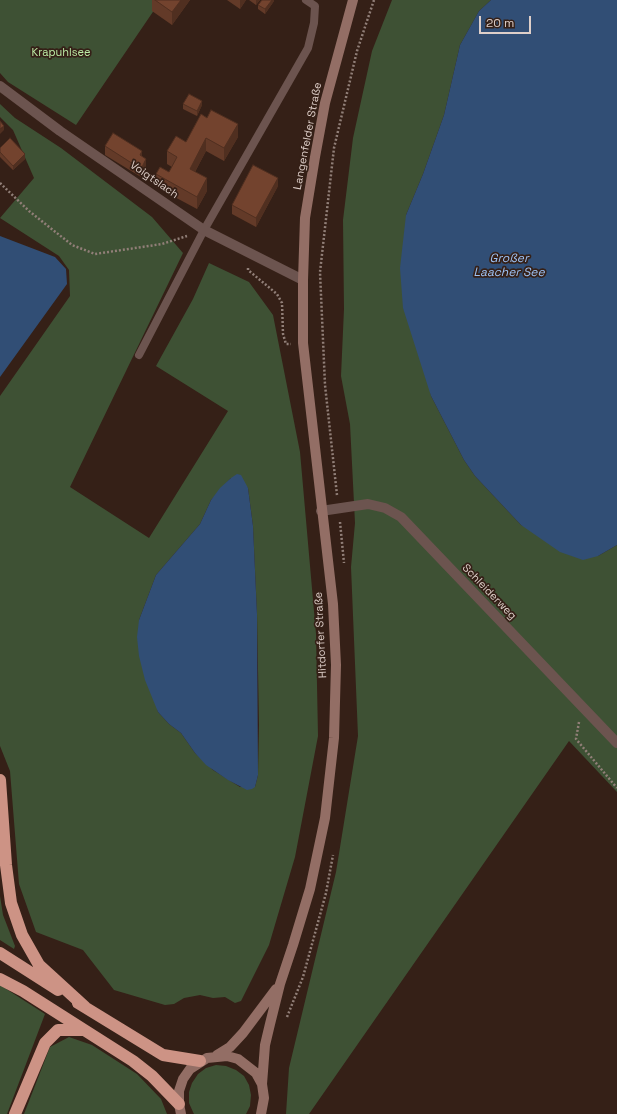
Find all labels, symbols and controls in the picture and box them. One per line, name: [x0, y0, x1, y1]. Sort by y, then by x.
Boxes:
scale bar: [481, 8, 533, 34]
text: 20 m: [486, 15, 514, 31]
park label: Krapuhlsee: [31, 46, 91, 60]
street label: Langenfelder Straße: [291, 81, 325, 191]
street label: Voigtslach: [127, 159, 181, 201]
water label: Großer Laacher See: [474, 252, 544, 280]
street label: Schleiderweg: [459, 562, 519, 622]
street label: Hitdorfer Straße: [312, 592, 330, 678]

